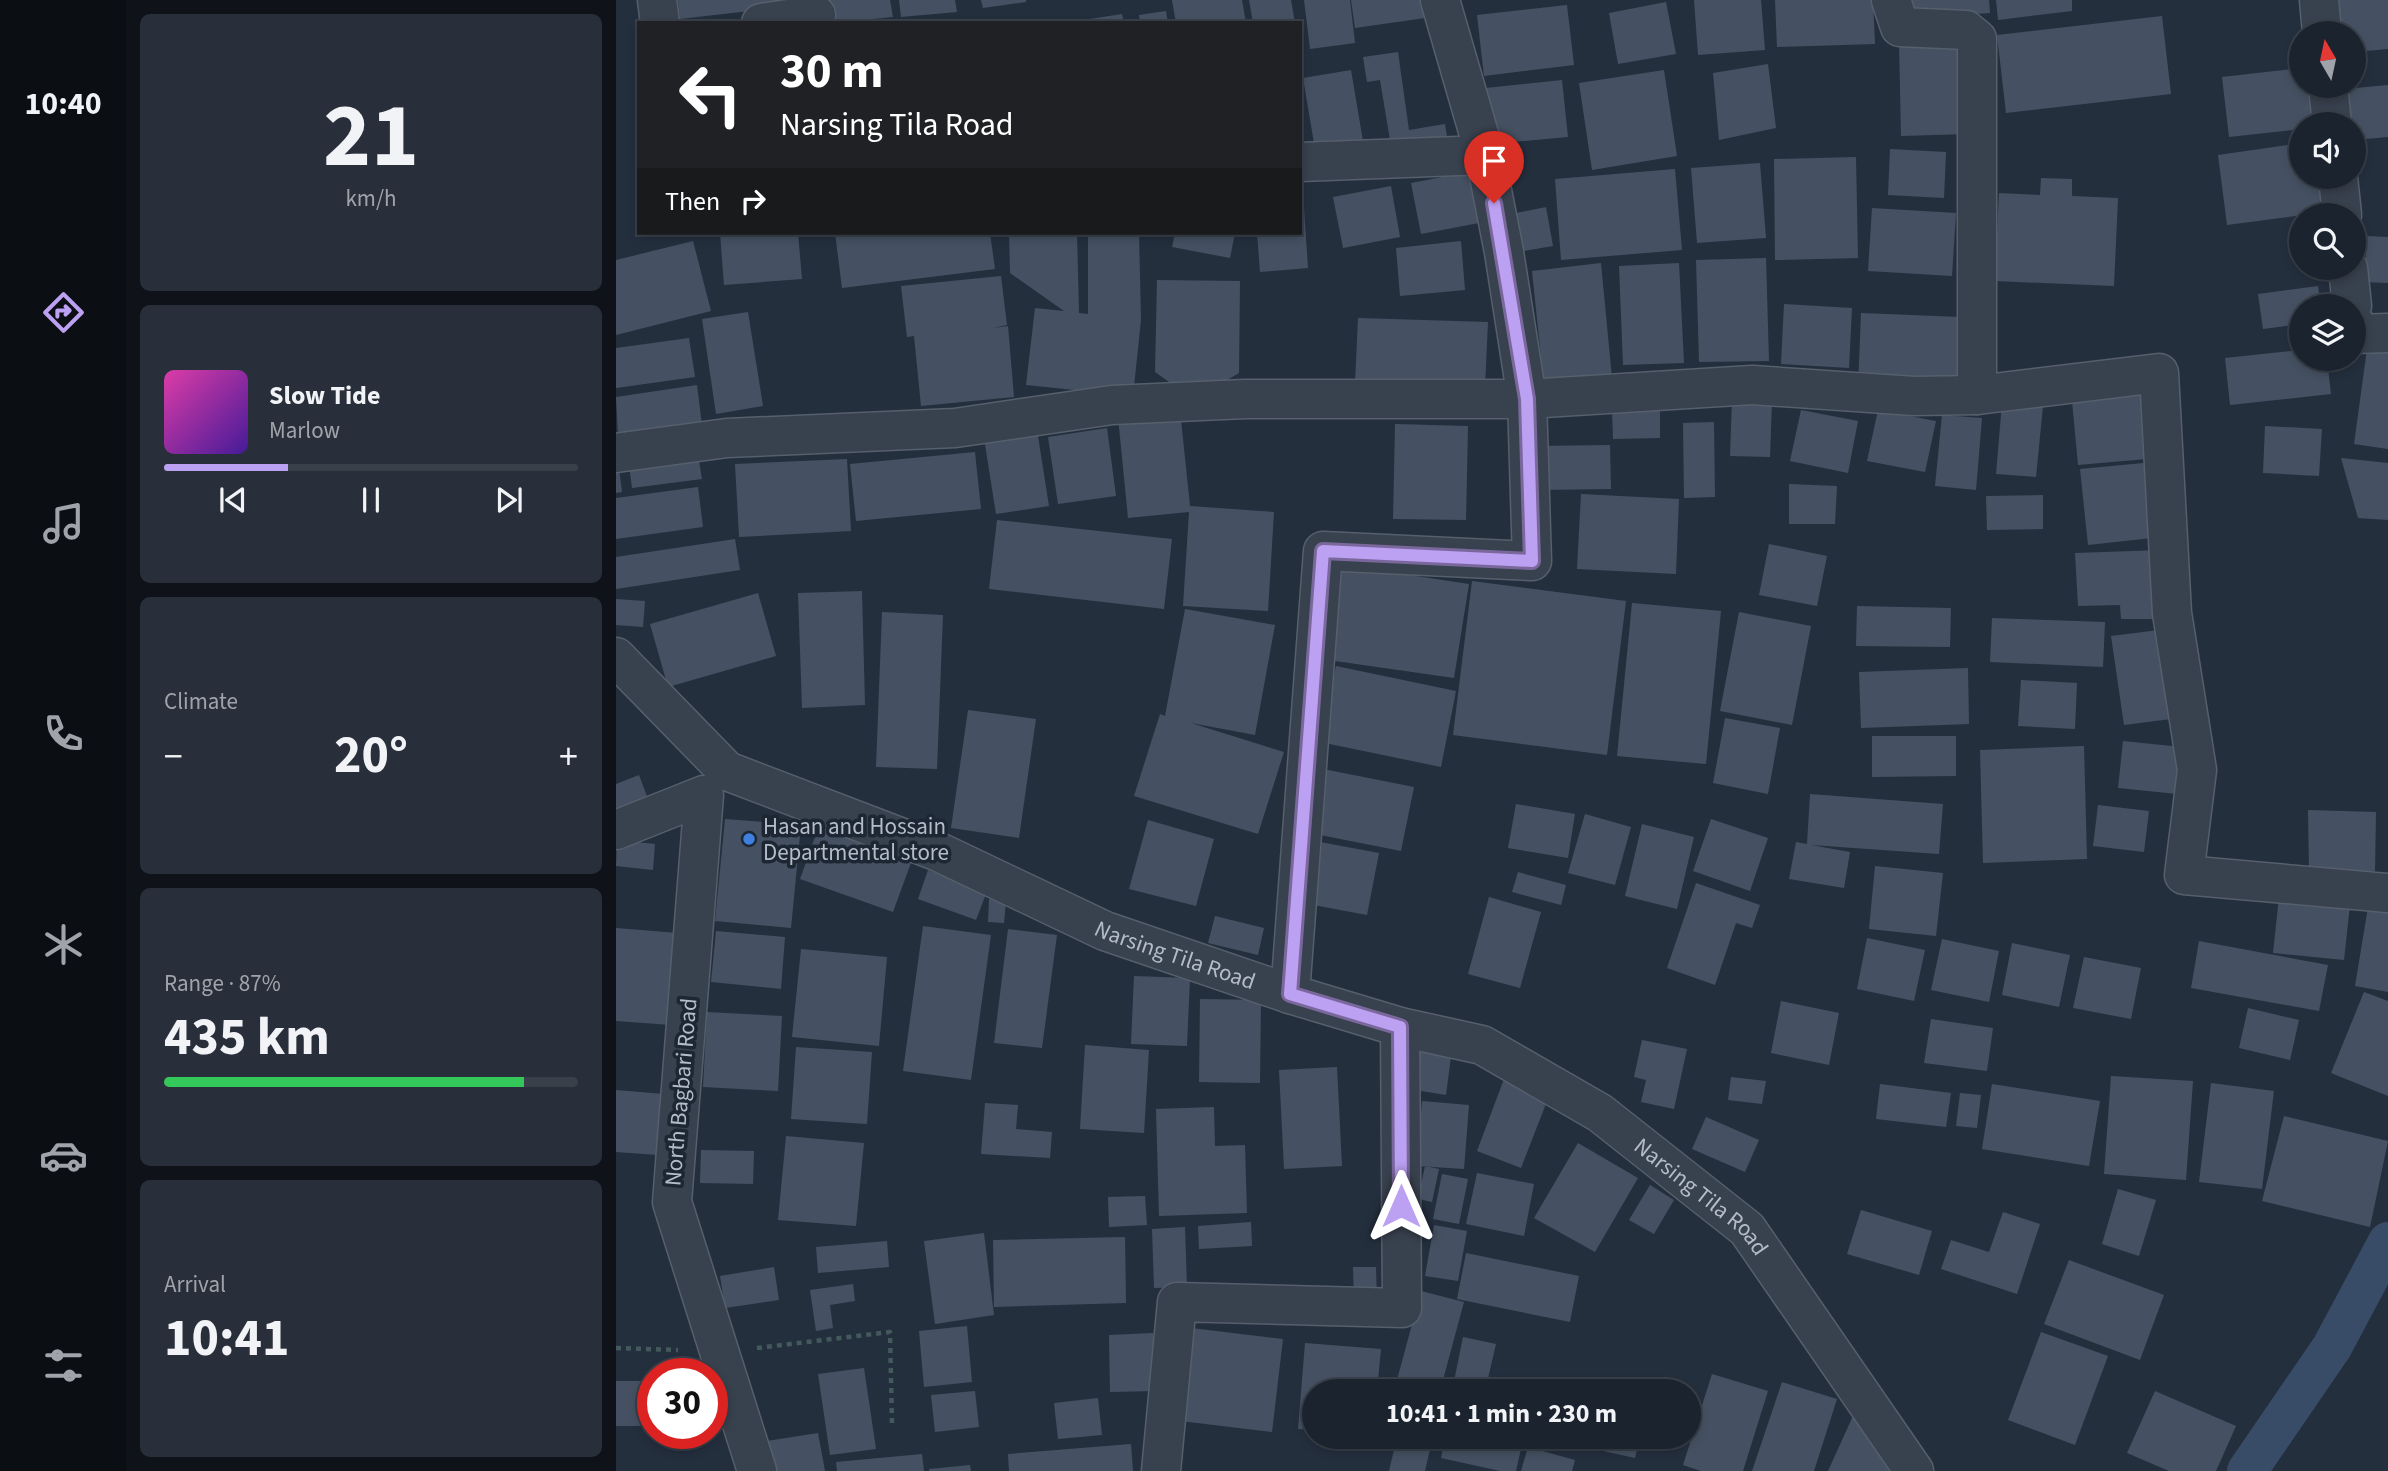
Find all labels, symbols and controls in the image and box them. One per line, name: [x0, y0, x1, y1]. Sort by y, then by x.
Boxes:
north arrow: [2289, 21, 2366, 98]
map controls: [2289, 21, 2366, 371]
text: 30 m: [780, 37, 884, 107]
icon: left: [665, 49, 756, 140]
text: 21: [323, 72, 419, 201]
text: 10:40: [24, 81, 102, 127]
text: Narsing Tila Road: [780, 102, 1014, 148]
button: sound: [2289, 112, 2366, 189]
pin: [1464, 131, 1524, 203]
icon: arrive: [1475, 142, 1513, 180]
text: km/h: [345, 182, 397, 215]
icon: right: [734, 182, 772, 220]
text: Then: [665, 183, 720, 220]
button: search: [2289, 203, 2366, 280]
icon: directions: [39, 288, 88, 337]
button: layers: [2289, 294, 2366, 371]
text: Slow Tide: [269, 377, 380, 414]
text: Marlow: [269, 414, 340, 447]
icon: previous: [214, 481, 252, 519]
icon: pause: [352, 481, 390, 519]
icon: next: [490, 481, 528, 519]
icon: music: [39, 499, 88, 548]
text: Climate: [164, 685, 238, 718]
icon: phone: [39, 709, 88, 758]
text: 20°: [334, 719, 408, 793]
text: −: [164, 730, 183, 784]
text: +: [559, 730, 578, 784]
place label: Hasan and Hossain Departmental store: [763, 810, 949, 869]
marker: Hasan and Hossain Departmental store: [741, 831, 757, 847]
street label: Narsing Tila Road: [1089, 912, 1260, 998]
icon: climate: [39, 920, 88, 969]
text: Range · 87%: [164, 967, 281, 1000]
street label: North Bagbari Road: [656, 997, 706, 1187]
text: 435 km: [164, 1001, 330, 1075]
street label: Narsing Tila Road: [1627, 1130, 1777, 1262]
icon: car: [39, 1131, 88, 1180]
position arrow: [1364, 1169, 1438, 1243]
text: Arrival: [164, 1268, 226, 1301]
text: 10:41: [164, 1302, 289, 1376]
icon: filters: [39, 1341, 88, 1390]
speed limit sign: 30: [637, 1358, 728, 1449]
text: 10:41 · 1 min · 230 m: [1386, 1395, 1617, 1432]

